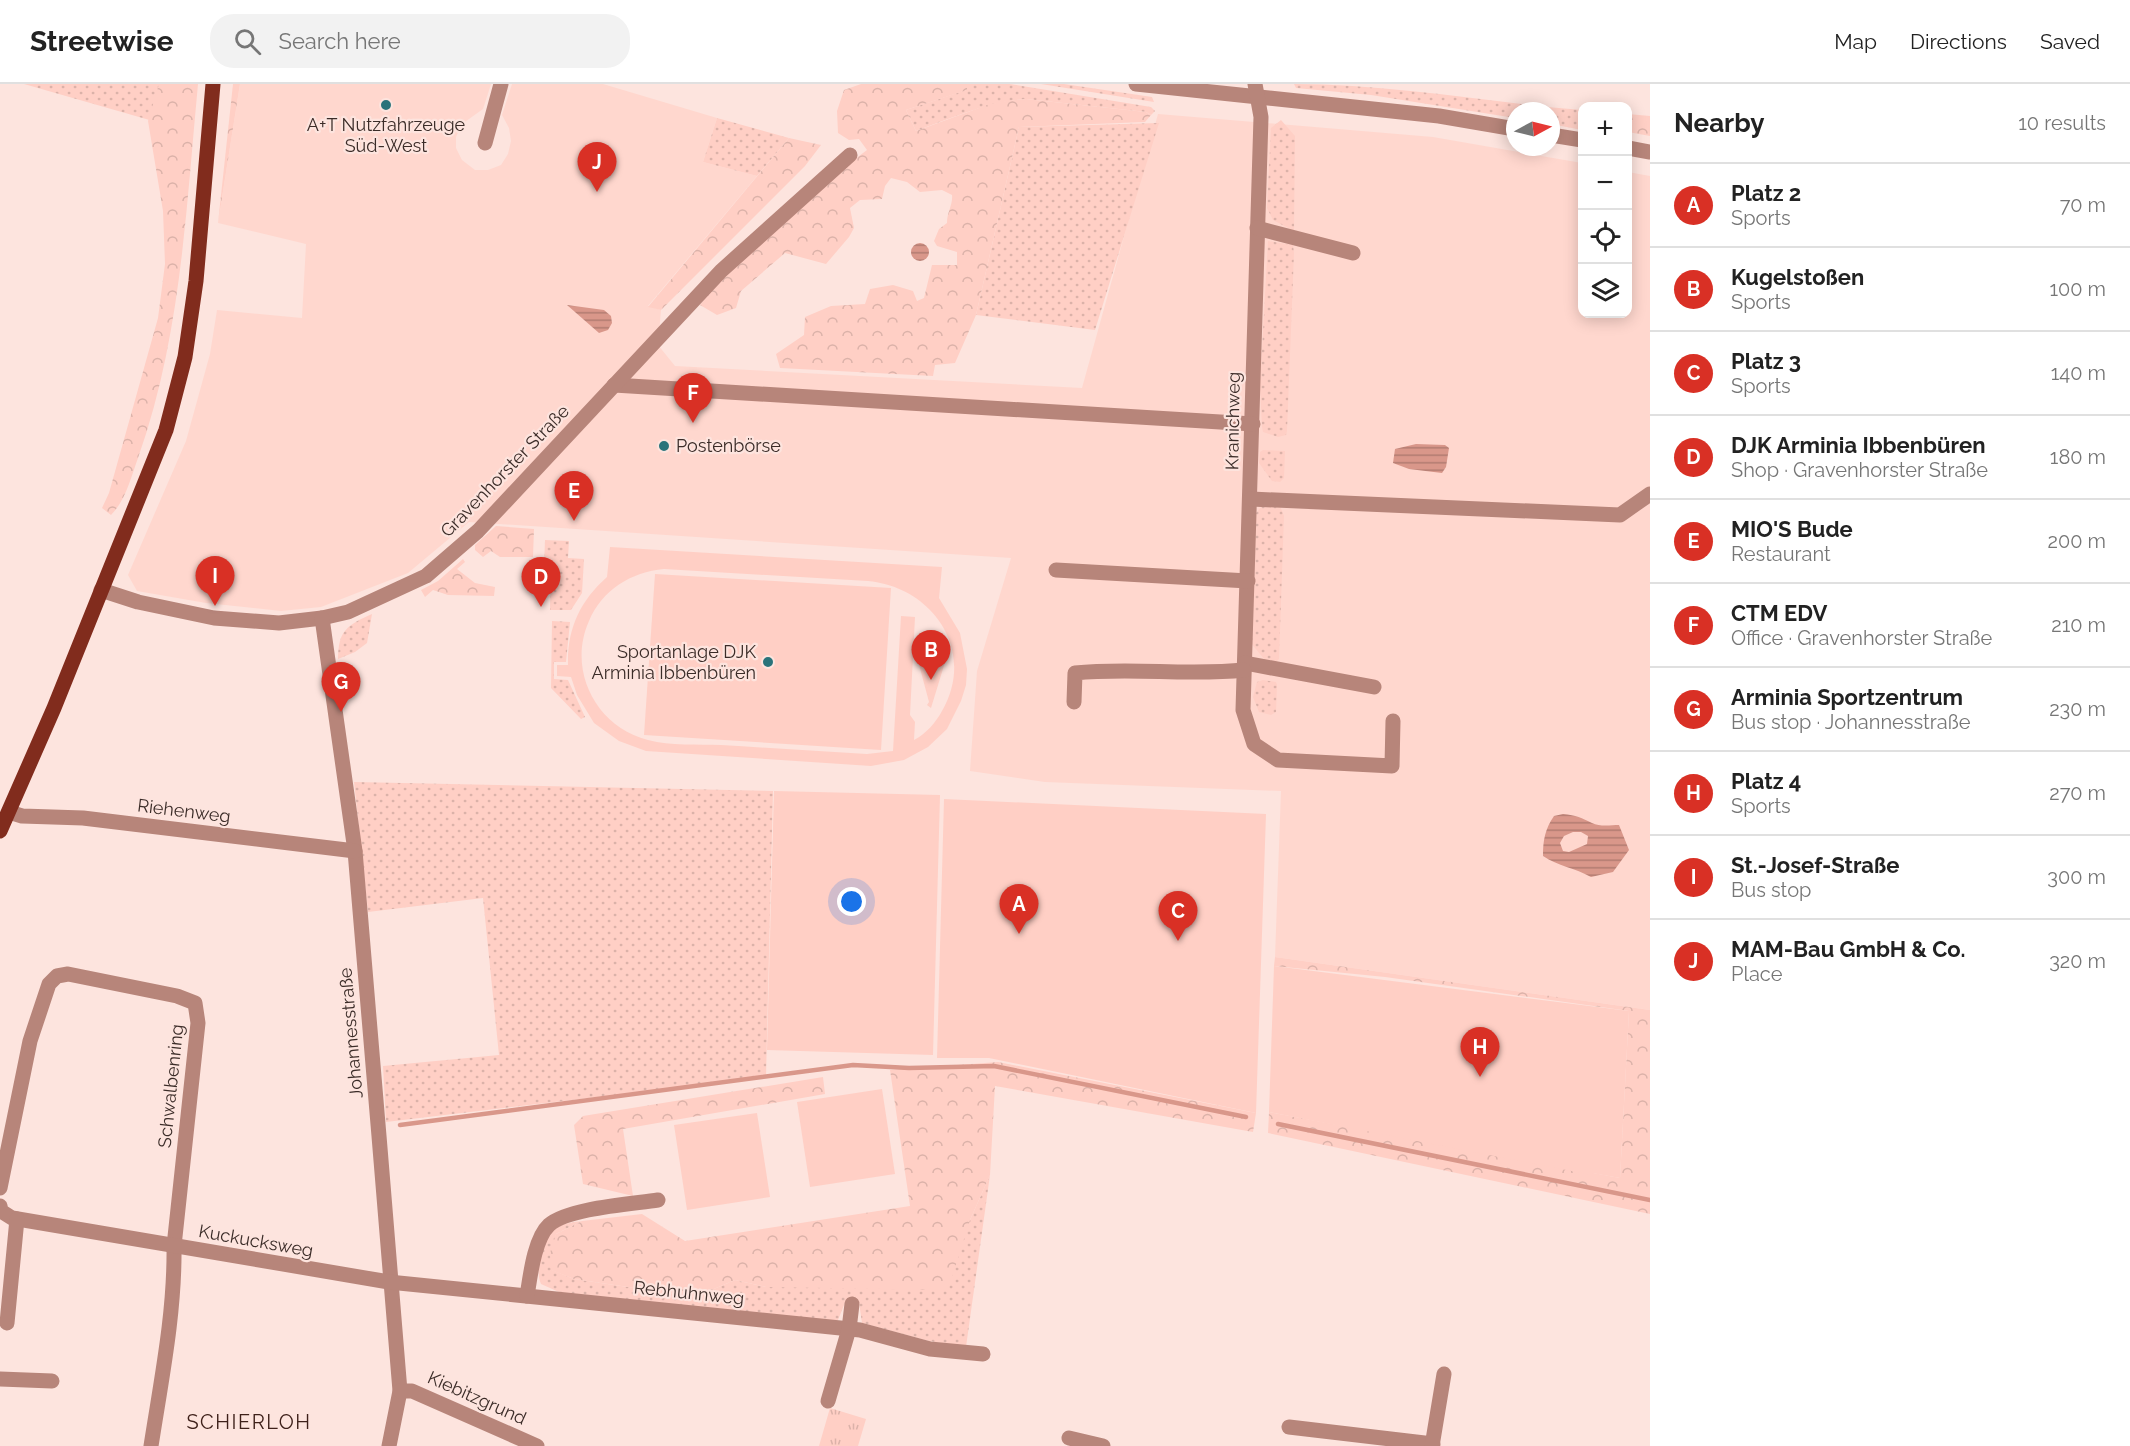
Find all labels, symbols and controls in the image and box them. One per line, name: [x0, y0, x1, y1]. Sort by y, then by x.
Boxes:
search box: [210, 14, 630, 68]
text: Streetwise: [30, 25, 174, 58]
icon: search: [231, 25, 264, 58]
text: Search here: [279, 28, 401, 54]
text: Map: [1834, 29, 1877, 54]
text: Directions: [1910, 29, 2007, 54]
text: Saved: [2040, 29, 2100, 54]
marker: A+T Nutzfahrzeuge Süd-West: [379, 98, 393, 112]
north arrow: [1506, 102, 1560, 156]
map controls: [1578, 102, 1632, 318]
button: +: [1578, 102, 1632, 156]
text: Nearby: [1674, 108, 1764, 138]
text: 10 results: [2018, 111, 2106, 135]
place label: A+T Nutzfahrzeuge Süd-West: [307, 114, 466, 156]
pin: J: [578, 142, 616, 192]
button: −: [1578, 156, 1632, 210]
text: Platz 2: [1731, 180, 1801, 206]
text: A: [1687, 193, 1700, 217]
text: 70 m: [2060, 193, 2106, 217]
text: Sports: [1731, 206, 1791, 230]
button: locate: [1578, 210, 1632, 264]
button: layers: [1578, 264, 1632, 318]
text: Kugelstoßen: [1731, 264, 1864, 290]
text: B: [1687, 277, 1700, 301]
text: 100 m: [2049, 277, 2106, 301]
text: Sports: [1731, 290, 1791, 314]
text: Platz 3: [1731, 348, 1801, 374]
text: C: [1687, 361, 1700, 385]
text: 140 m: [2051, 361, 2106, 385]
street label: Kranichweg: [1221, 372, 1244, 470]
pin: F: [674, 374, 712, 423]
text: Sports: [1731, 374, 1791, 398]
street label: Gravenhorster Straße: [436, 400, 573, 541]
text: DJK Arminia Ibbenbüren: [1731, 432, 1985, 458]
place label: Postenbörse: [676, 435, 781, 456]
marker: Postenbörse: [657, 439, 671, 453]
text: D: [1686, 445, 1701, 469]
text: 180 m: [2050, 445, 2106, 469]
text: Shop · Gravenhorster Straße: [1731, 458, 1988, 482]
pin: E: [554, 472, 594, 521]
text: MIO'S Bude: [1731, 516, 1853, 542]
text: E: [1687, 529, 1700, 553]
text: 200 m: [2048, 529, 2106, 553]
text: Restaurant: [1731, 542, 1831, 566]
pin: I: [196, 556, 234, 606]
pin: D: [522, 558, 560, 607]
text: CTM EDV: [1731, 600, 1827, 626]
text: F: [1688, 613, 1699, 637]
text: 210 m: [2051, 613, 2106, 637]
text: Office · Gravenhorster Straße: [1731, 626, 1992, 650]
pin: B: [912, 630, 950, 680]
place label: Sportanlage DJK Arminia Ibbenbüren: [592, 641, 756, 683]
marker: Sportanlage DJK Arminia Ibbenbüren: [761, 655, 775, 669]
pin: G: [322, 662, 360, 712]
text: Arminia Sportzentrum: [1731, 684, 1963, 710]
text: G: [1686, 697, 1701, 721]
text: 230 m: [2049, 697, 2106, 721]
text: Bus stop · Johannesstraße: [1731, 710, 1970, 734]
text: Platz 4: [1731, 768, 1801, 794]
text: H: [1686, 781, 1701, 805]
text: 270 m: [2049, 781, 2106, 805]
street label: Riehenweg: [136, 794, 232, 827]
text: Sports: [1731, 794, 1791, 818]
text: St.-Josef-Straße: [1731, 852, 1899, 878]
text: I: [1691, 865, 1696, 889]
text: 300 m: [2047, 865, 2106, 889]
text: Bus stop: [1731, 878, 1811, 902]
pin: A: [1000, 884, 1038, 934]
your location: [837, 887, 866, 916]
pin: C: [1158, 892, 1198, 941]
text: MAM-Bau GmbH & Co.: [1731, 936, 1965, 962]
text: J: [1689, 949, 1698, 973]
text: 320 m: [2049, 949, 2106, 973]
text: Place: [1731, 962, 1782, 986]
street label: Johannesstraße: [334, 966, 367, 1099]
street label: Schwalbenring: [154, 1023, 187, 1149]
pin: H: [1460, 1028, 1500, 1077]
street label: Kuckucksweg: [197, 1220, 315, 1261]
street label: Rebhuhnweg: [633, 1276, 745, 1309]
street label: Kiebitzgrund: [425, 1366, 530, 1429]
district label: SCHIERLOH: [186, 1410, 312, 1434]

